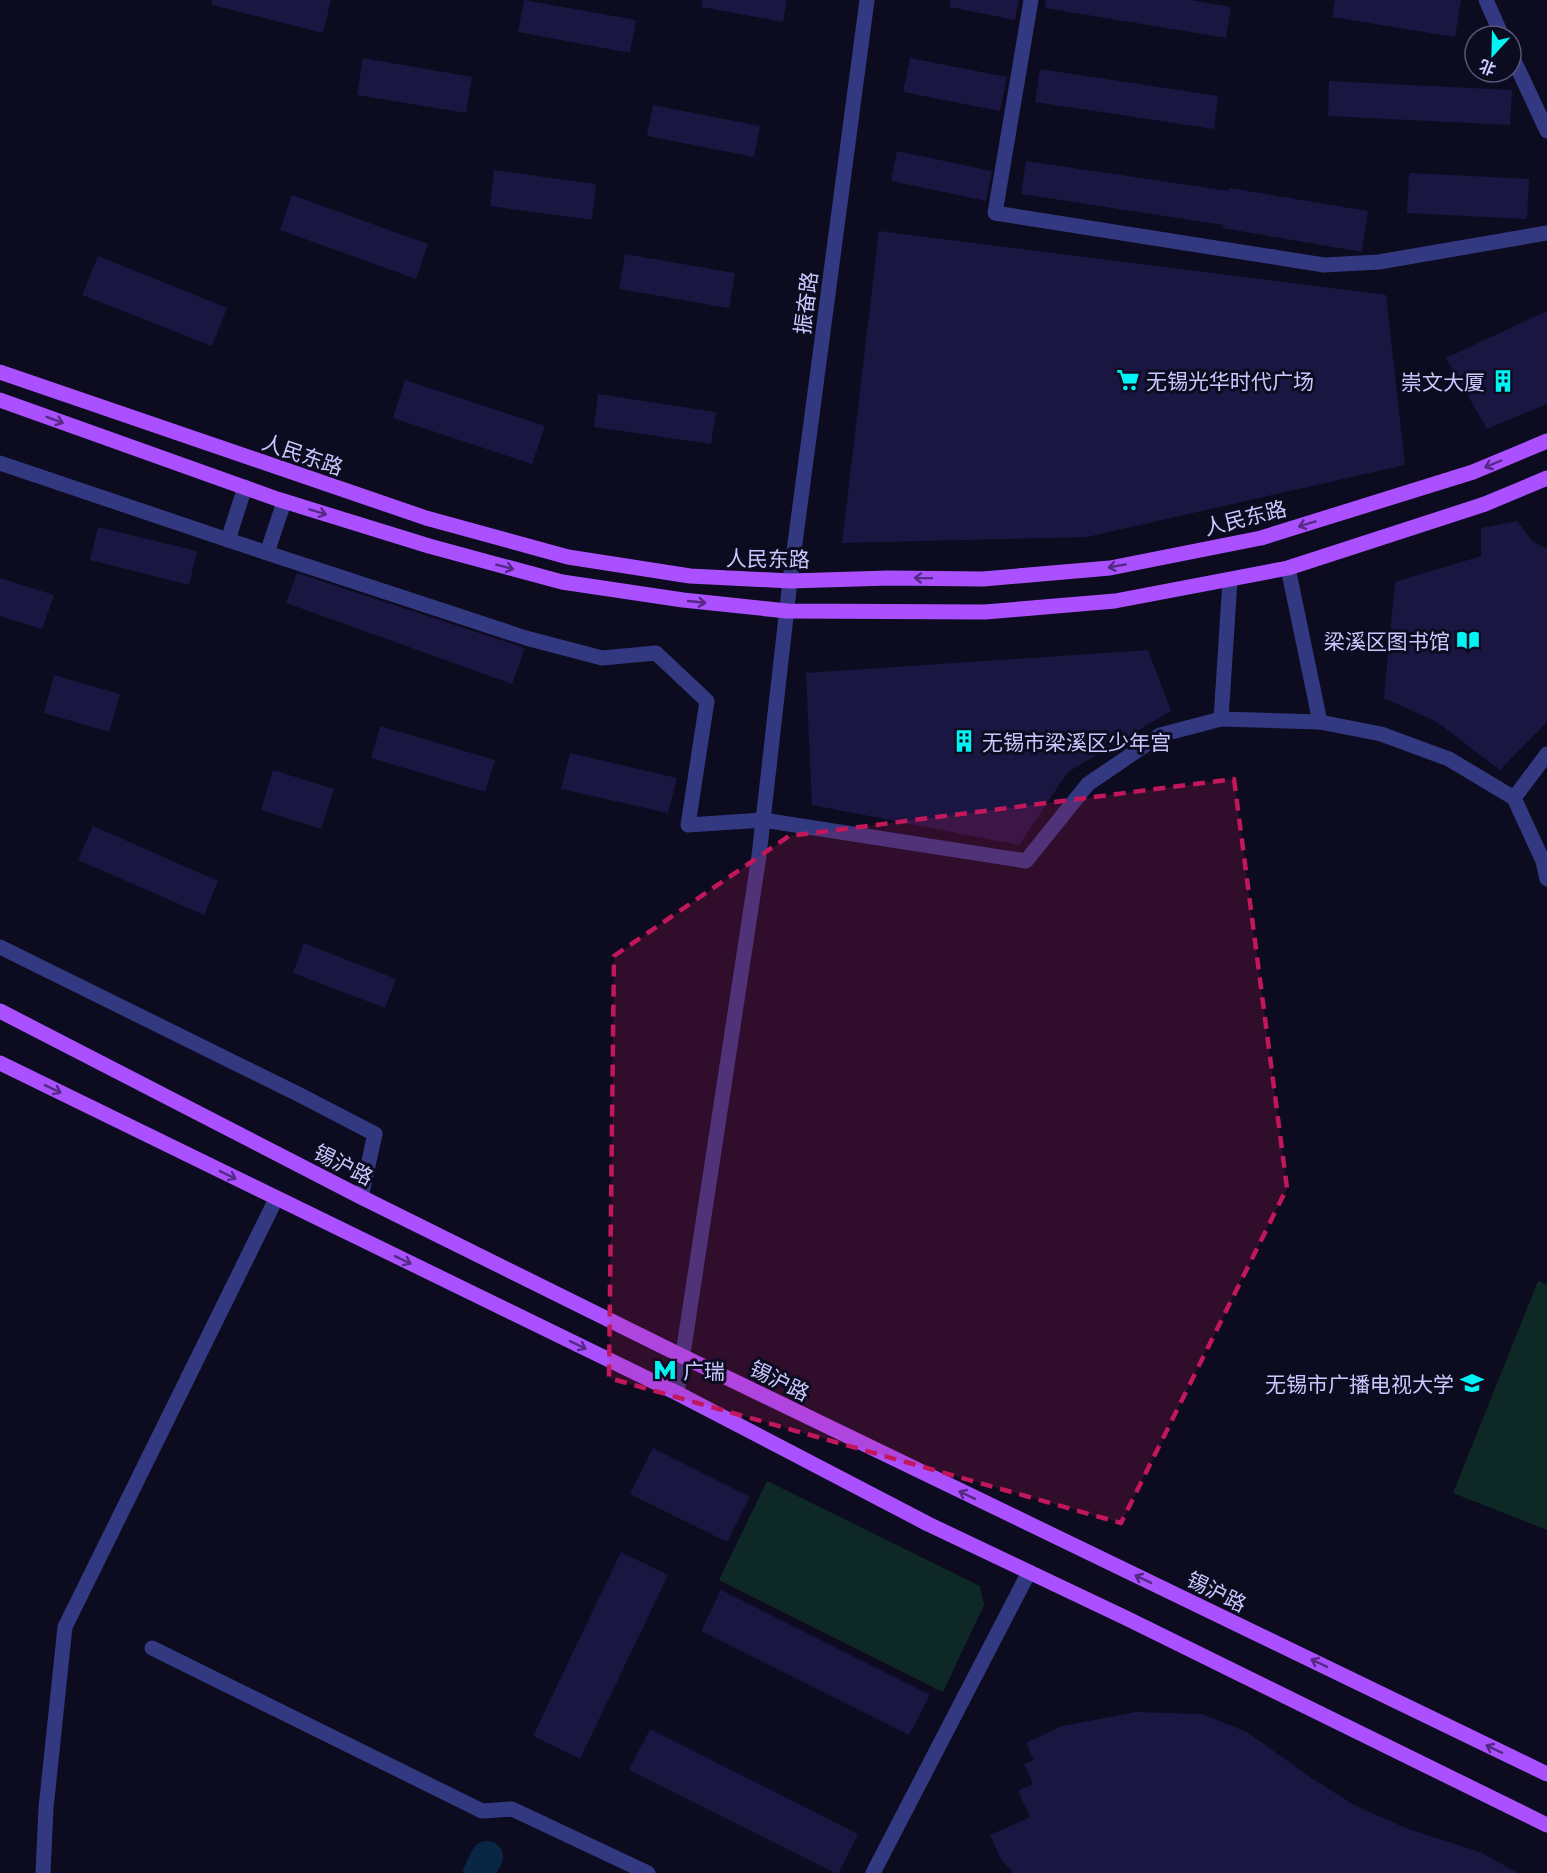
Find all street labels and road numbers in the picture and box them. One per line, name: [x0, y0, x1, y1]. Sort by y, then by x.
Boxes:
street label: 振奋路: [789, 270, 821, 336]
street label: 人民东路: [259, 429, 347, 479]
street label: 人民东路: [1201, 495, 1289, 539]
street label: 人民东路: [726, 545, 810, 571]
street label: 锡沪路: [310, 1139, 378, 1189]
street label: 锡沪路: [746, 1355, 814, 1405]
street label: 锡沪路: [1183, 1566, 1251, 1616]

